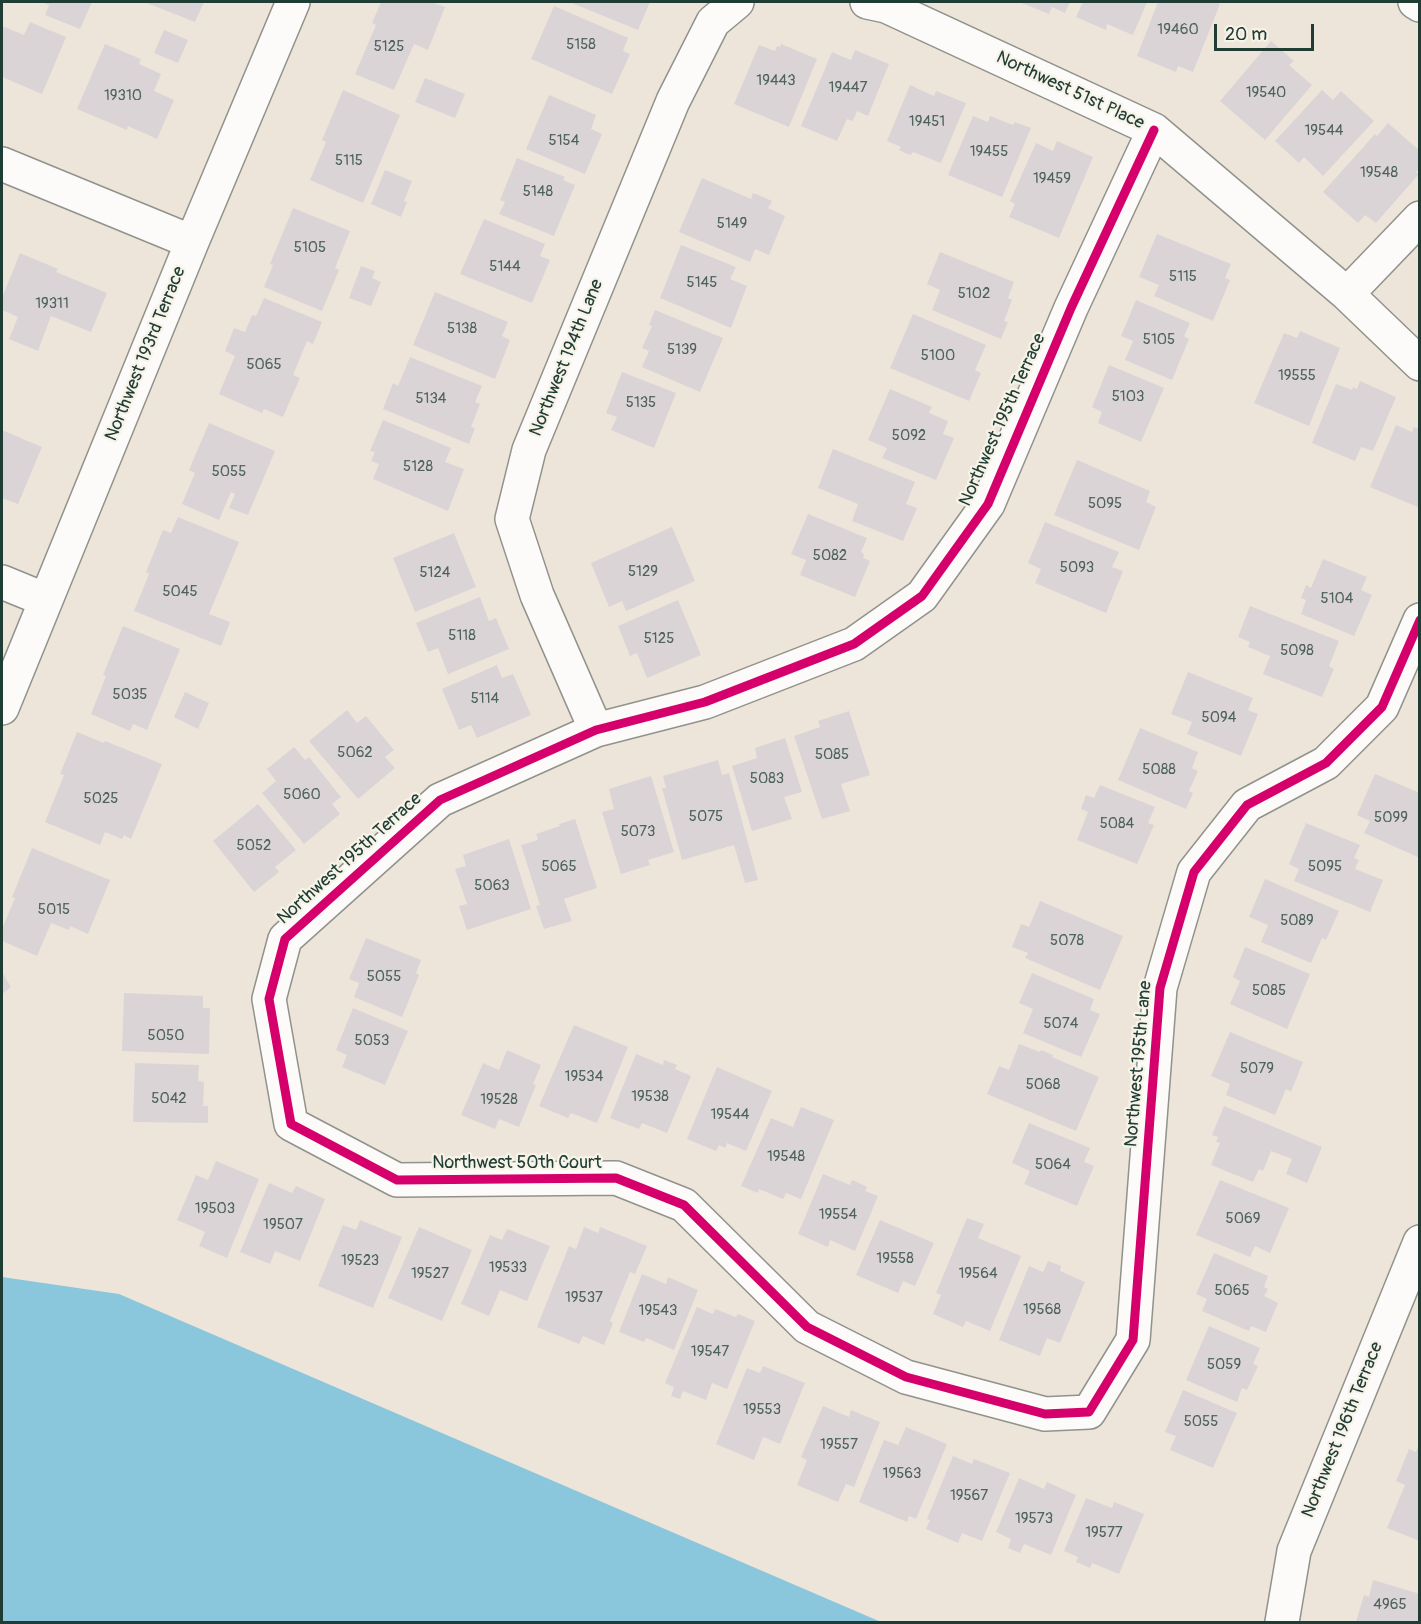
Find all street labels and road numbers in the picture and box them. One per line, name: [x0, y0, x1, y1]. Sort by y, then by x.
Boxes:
street label: Northwest 51st Place: [993, 47, 1147, 135]
street label: Northwest 193rd Terrace: [101, 264, 191, 444]
street label: Northwest 194th Lane: [526, 276, 608, 440]
street label: Northwest 195th Terrace: [955, 330, 1051, 510]
street label: Northwest 195th Terrace: [273, 788, 427, 930]
street label: Northwest 195th Lane: [1121, 980, 1157, 1148]
street label: Northwest 50th Court: [432, 1152, 602, 1174]
street label: Northwest 196th Terrace: [1298, 1339, 1388, 1521]

